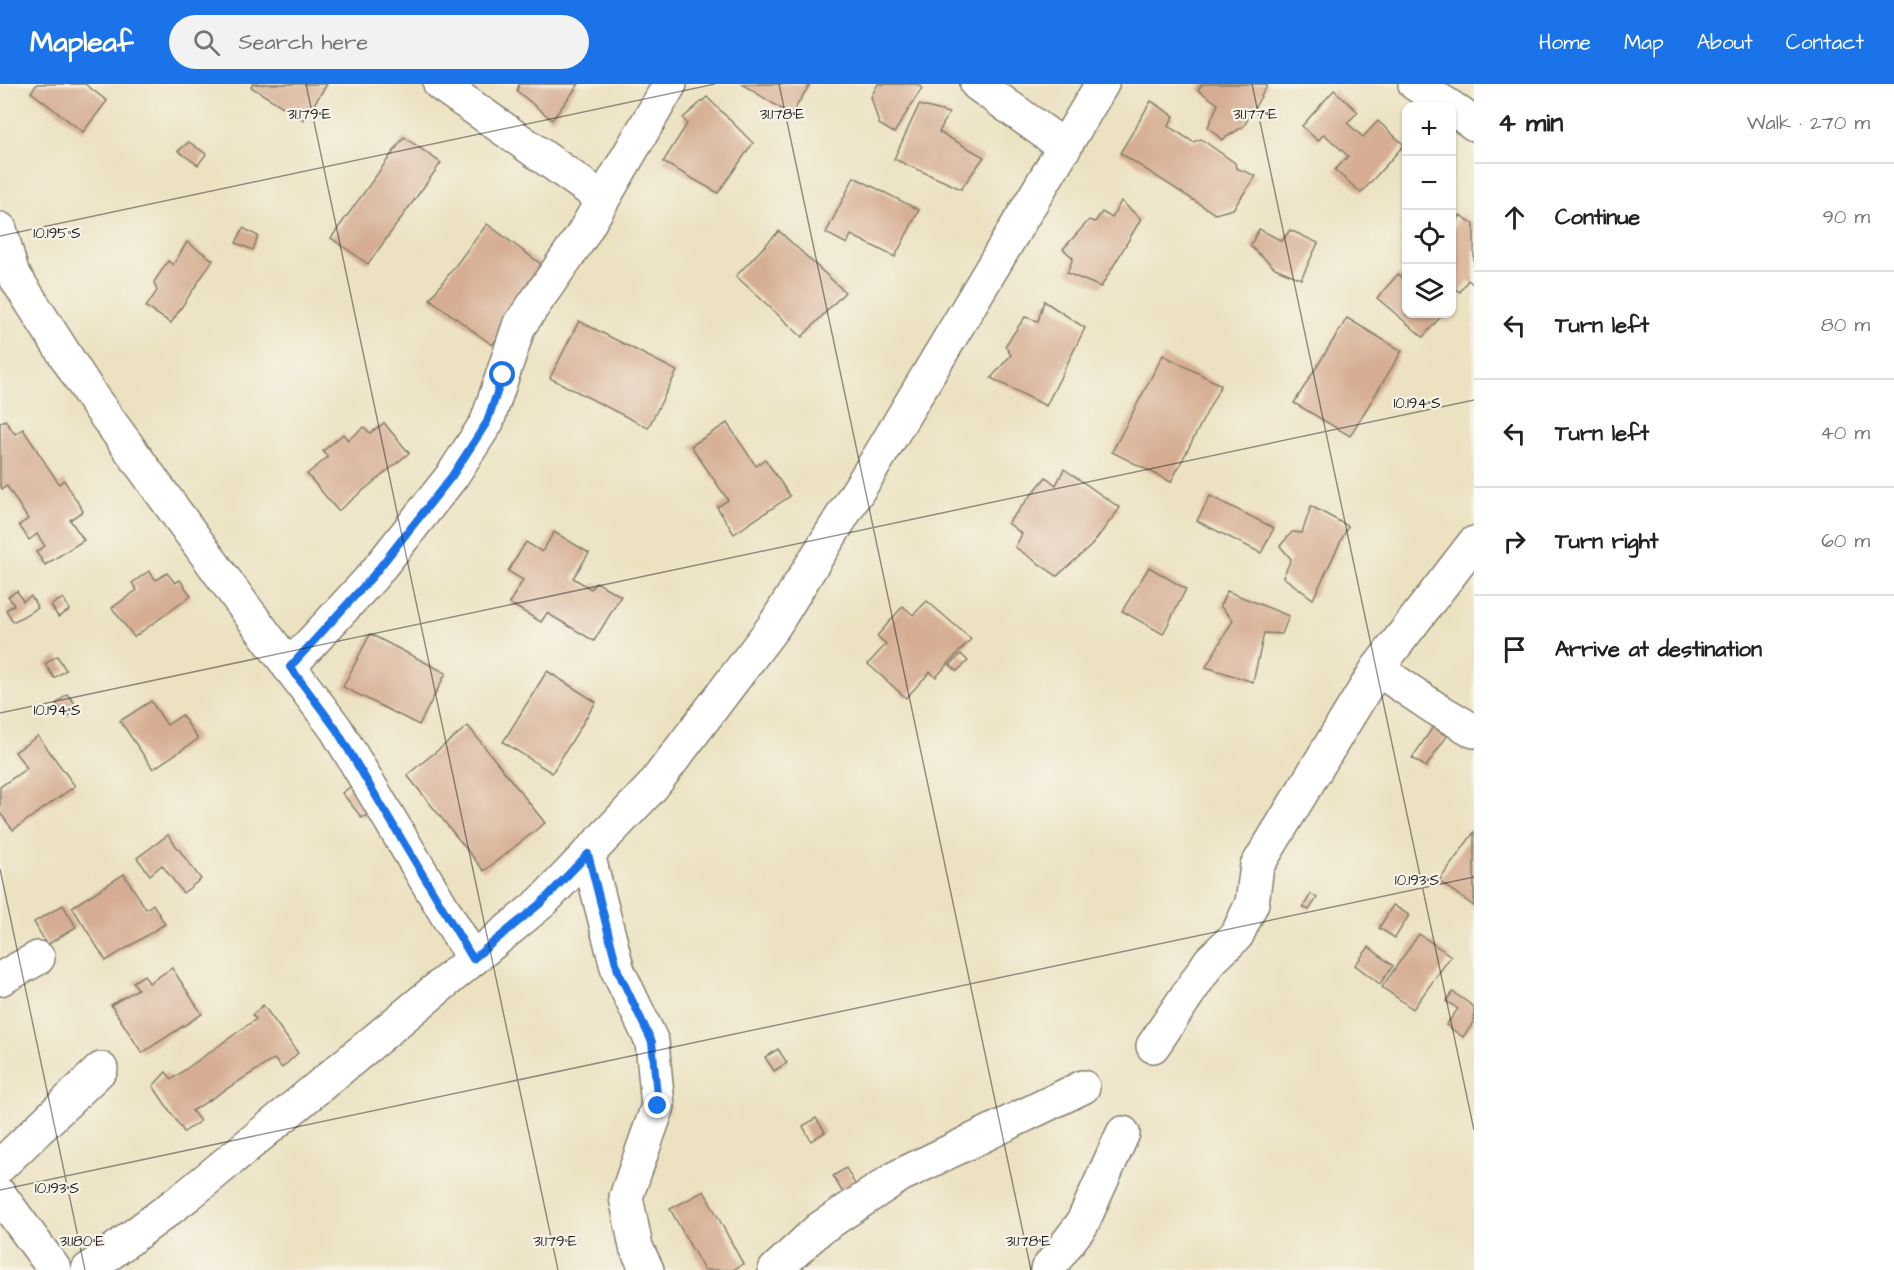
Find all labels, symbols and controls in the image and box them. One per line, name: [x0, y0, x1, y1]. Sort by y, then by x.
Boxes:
search box: [169, 15, 589, 69]
text: Mapleaf: [30, 23, 133, 62]
icon: search: [190, 26, 223, 59]
text: Search here: [238, 27, 368, 58]
text: Home: [1539, 28, 1591, 57]
text: Map: [1624, 28, 1664, 57]
text: About: [1697, 28, 1753, 57]
text: Contact: [1786, 28, 1864, 57]
map controls: [1402, 102, 1456, 318]
button: +: [1402, 102, 1456, 156]
text: 31.179°E: [287, 104, 331, 125]
text: 31.178°E: [760, 104, 804, 125]
text: 31.177°E: [1233, 104, 1277, 125]
text: 4 min: [1498, 105, 1563, 141]
text: Walk · 270 m: [1747, 109, 1870, 137]
button: −: [1402, 156, 1456, 210]
icon: ahead: [1498, 201, 1531, 234]
text: Continue: [1555, 202, 1640, 233]
text: 90 m: [1822, 203, 1870, 231]
button: locate: [1402, 210, 1456, 264]
text: 10.195°S: [33, 223, 81, 244]
button: layers: [1402, 264, 1456, 318]
icon: left: [1498, 309, 1531, 342]
text: Turn left: [1555, 310, 1649, 341]
text: 80 m: [1821, 311, 1870, 339]
route start: [489, 361, 515, 387]
text: 10.194°S: [1393, 393, 1441, 414]
icon: left: [1498, 417, 1531, 450]
text: Turn left: [1555, 418, 1649, 449]
text: 40 m: [1820, 419, 1870, 447]
icon: right: [1498, 525, 1531, 558]
text: Turn right: [1555, 526, 1658, 557]
text: 60 m: [1821, 527, 1870, 555]
icon: arrive: [1498, 633, 1531, 666]
text: Arrive at destination: [1555, 634, 1762, 665]
text: 10.194°S: [33, 700, 81, 721]
text: 10.193°S: [1395, 870, 1440, 891]
route end: [644, 1092, 670, 1118]
text: 10.193°S: [35, 1178, 80, 1199]
text: 31.180°E: [60, 1231, 105, 1252]
text: 31.179°E: [533, 1231, 577, 1252]
text: 31.178°E: [1006, 1231, 1050, 1252]

